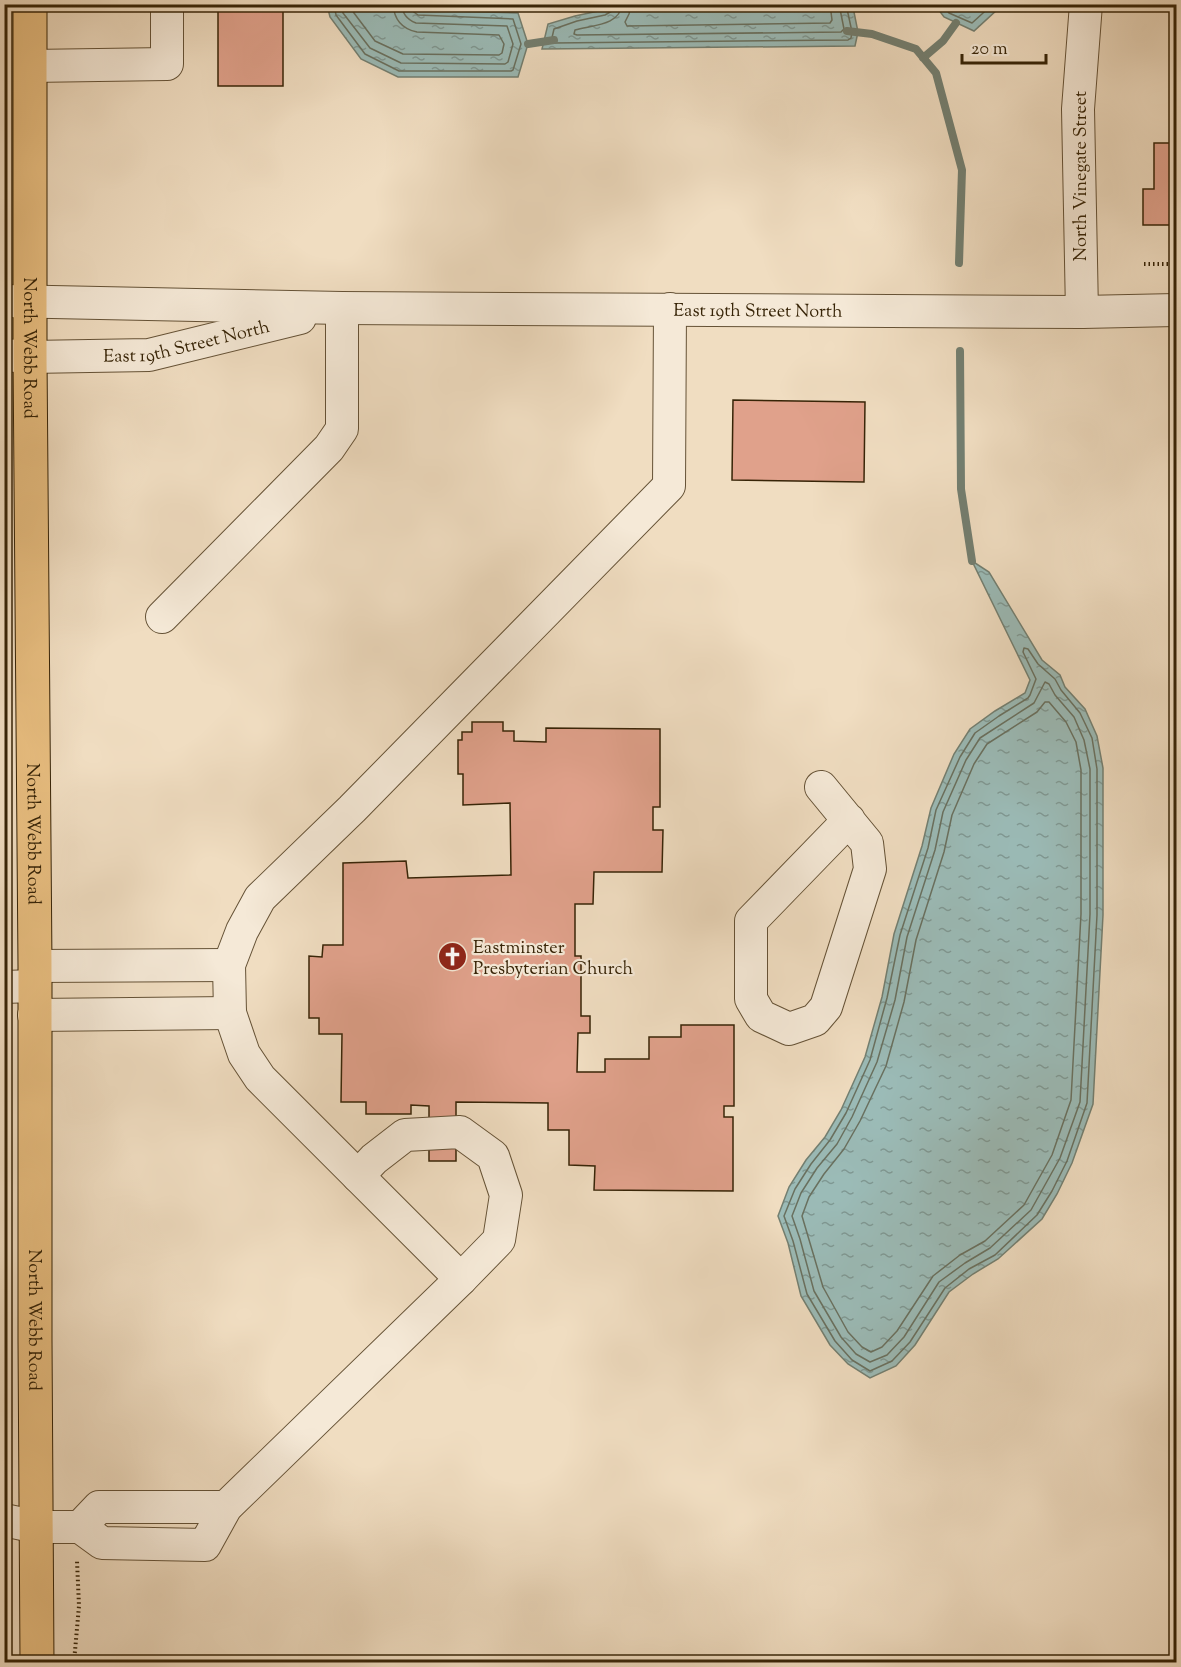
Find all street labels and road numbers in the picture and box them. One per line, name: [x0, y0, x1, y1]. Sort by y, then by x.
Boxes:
street label: North Vinegate Street: [1069, 91, 1095, 261]
street label: North Webb Road: [15, 277, 42, 419]
street label: East 19th Street North: [673, 299, 843, 326]
street label: East 19th Street North: [103, 315, 273, 371]
street label: North Webb Road: [18, 763, 45, 905]
street label: North Webb Road: [20, 1249, 46, 1391]

